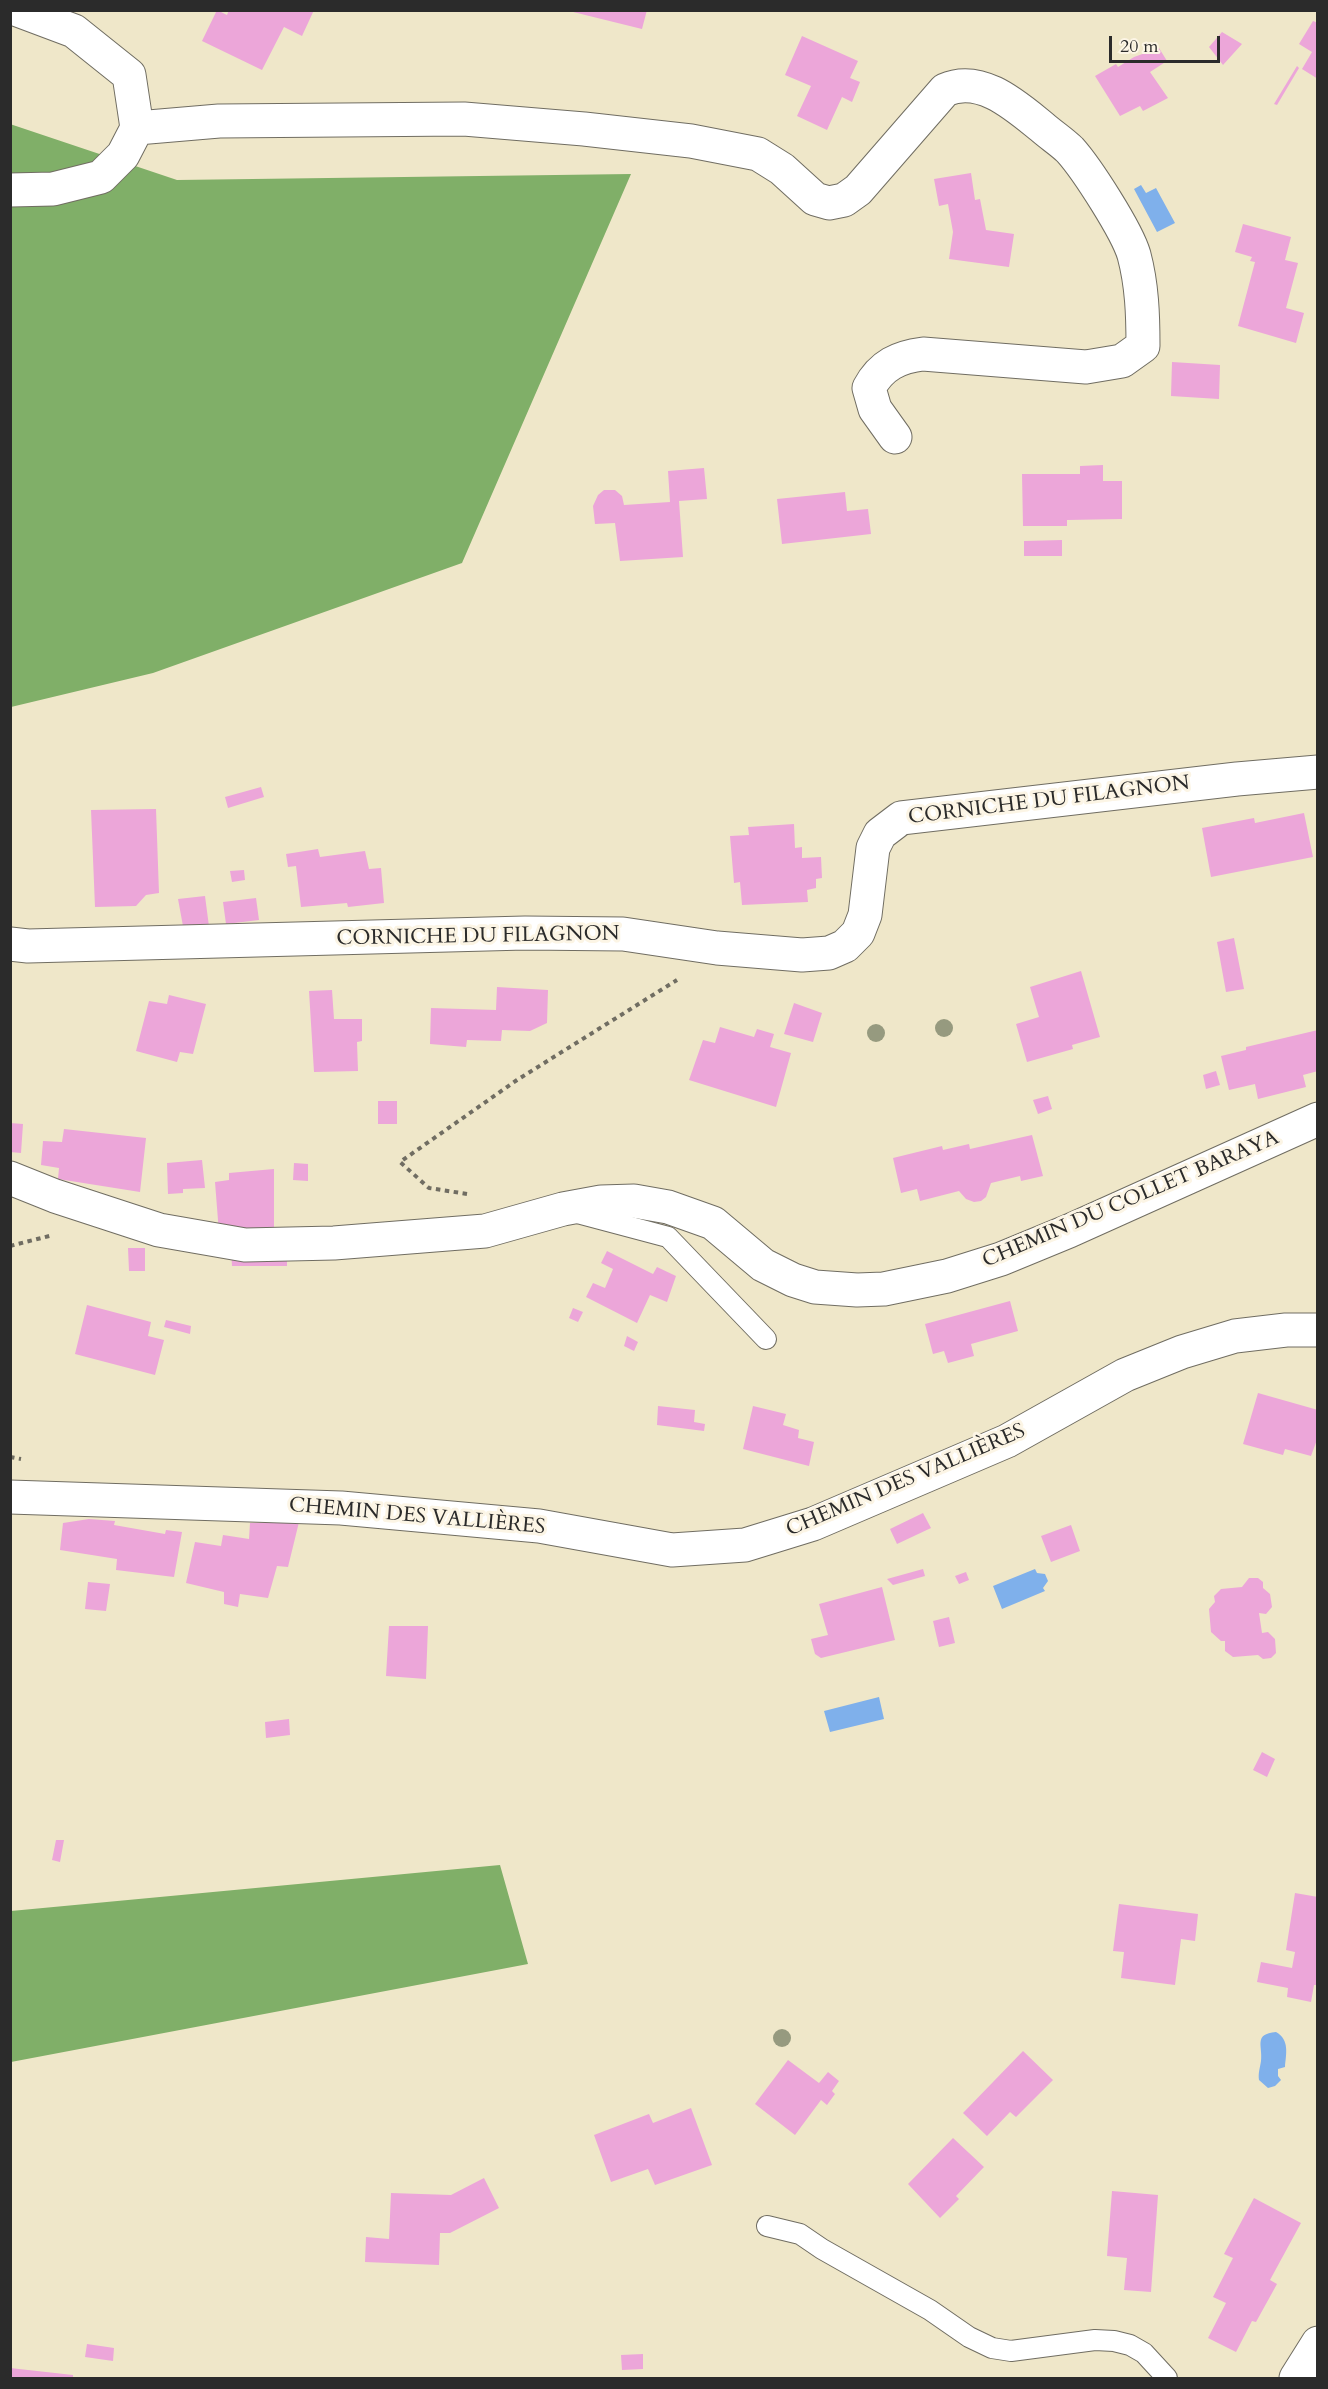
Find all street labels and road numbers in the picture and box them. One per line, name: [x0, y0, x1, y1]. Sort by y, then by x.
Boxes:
street label: CORNICHE DU FILAGNON: [907, 771, 1191, 831]
street label: CORNICHE DU FILAGNON: [336, 922, 620, 952]
street label: CHEMIN DU COLLET BARAYA: [979, 1126, 1283, 1274]
street label: CHEMIN DES VALLIÈRES: [783, 1419, 1029, 1543]
street label: CHEMIN DES VALLIÈRES: [288, 1493, 546, 1541]

